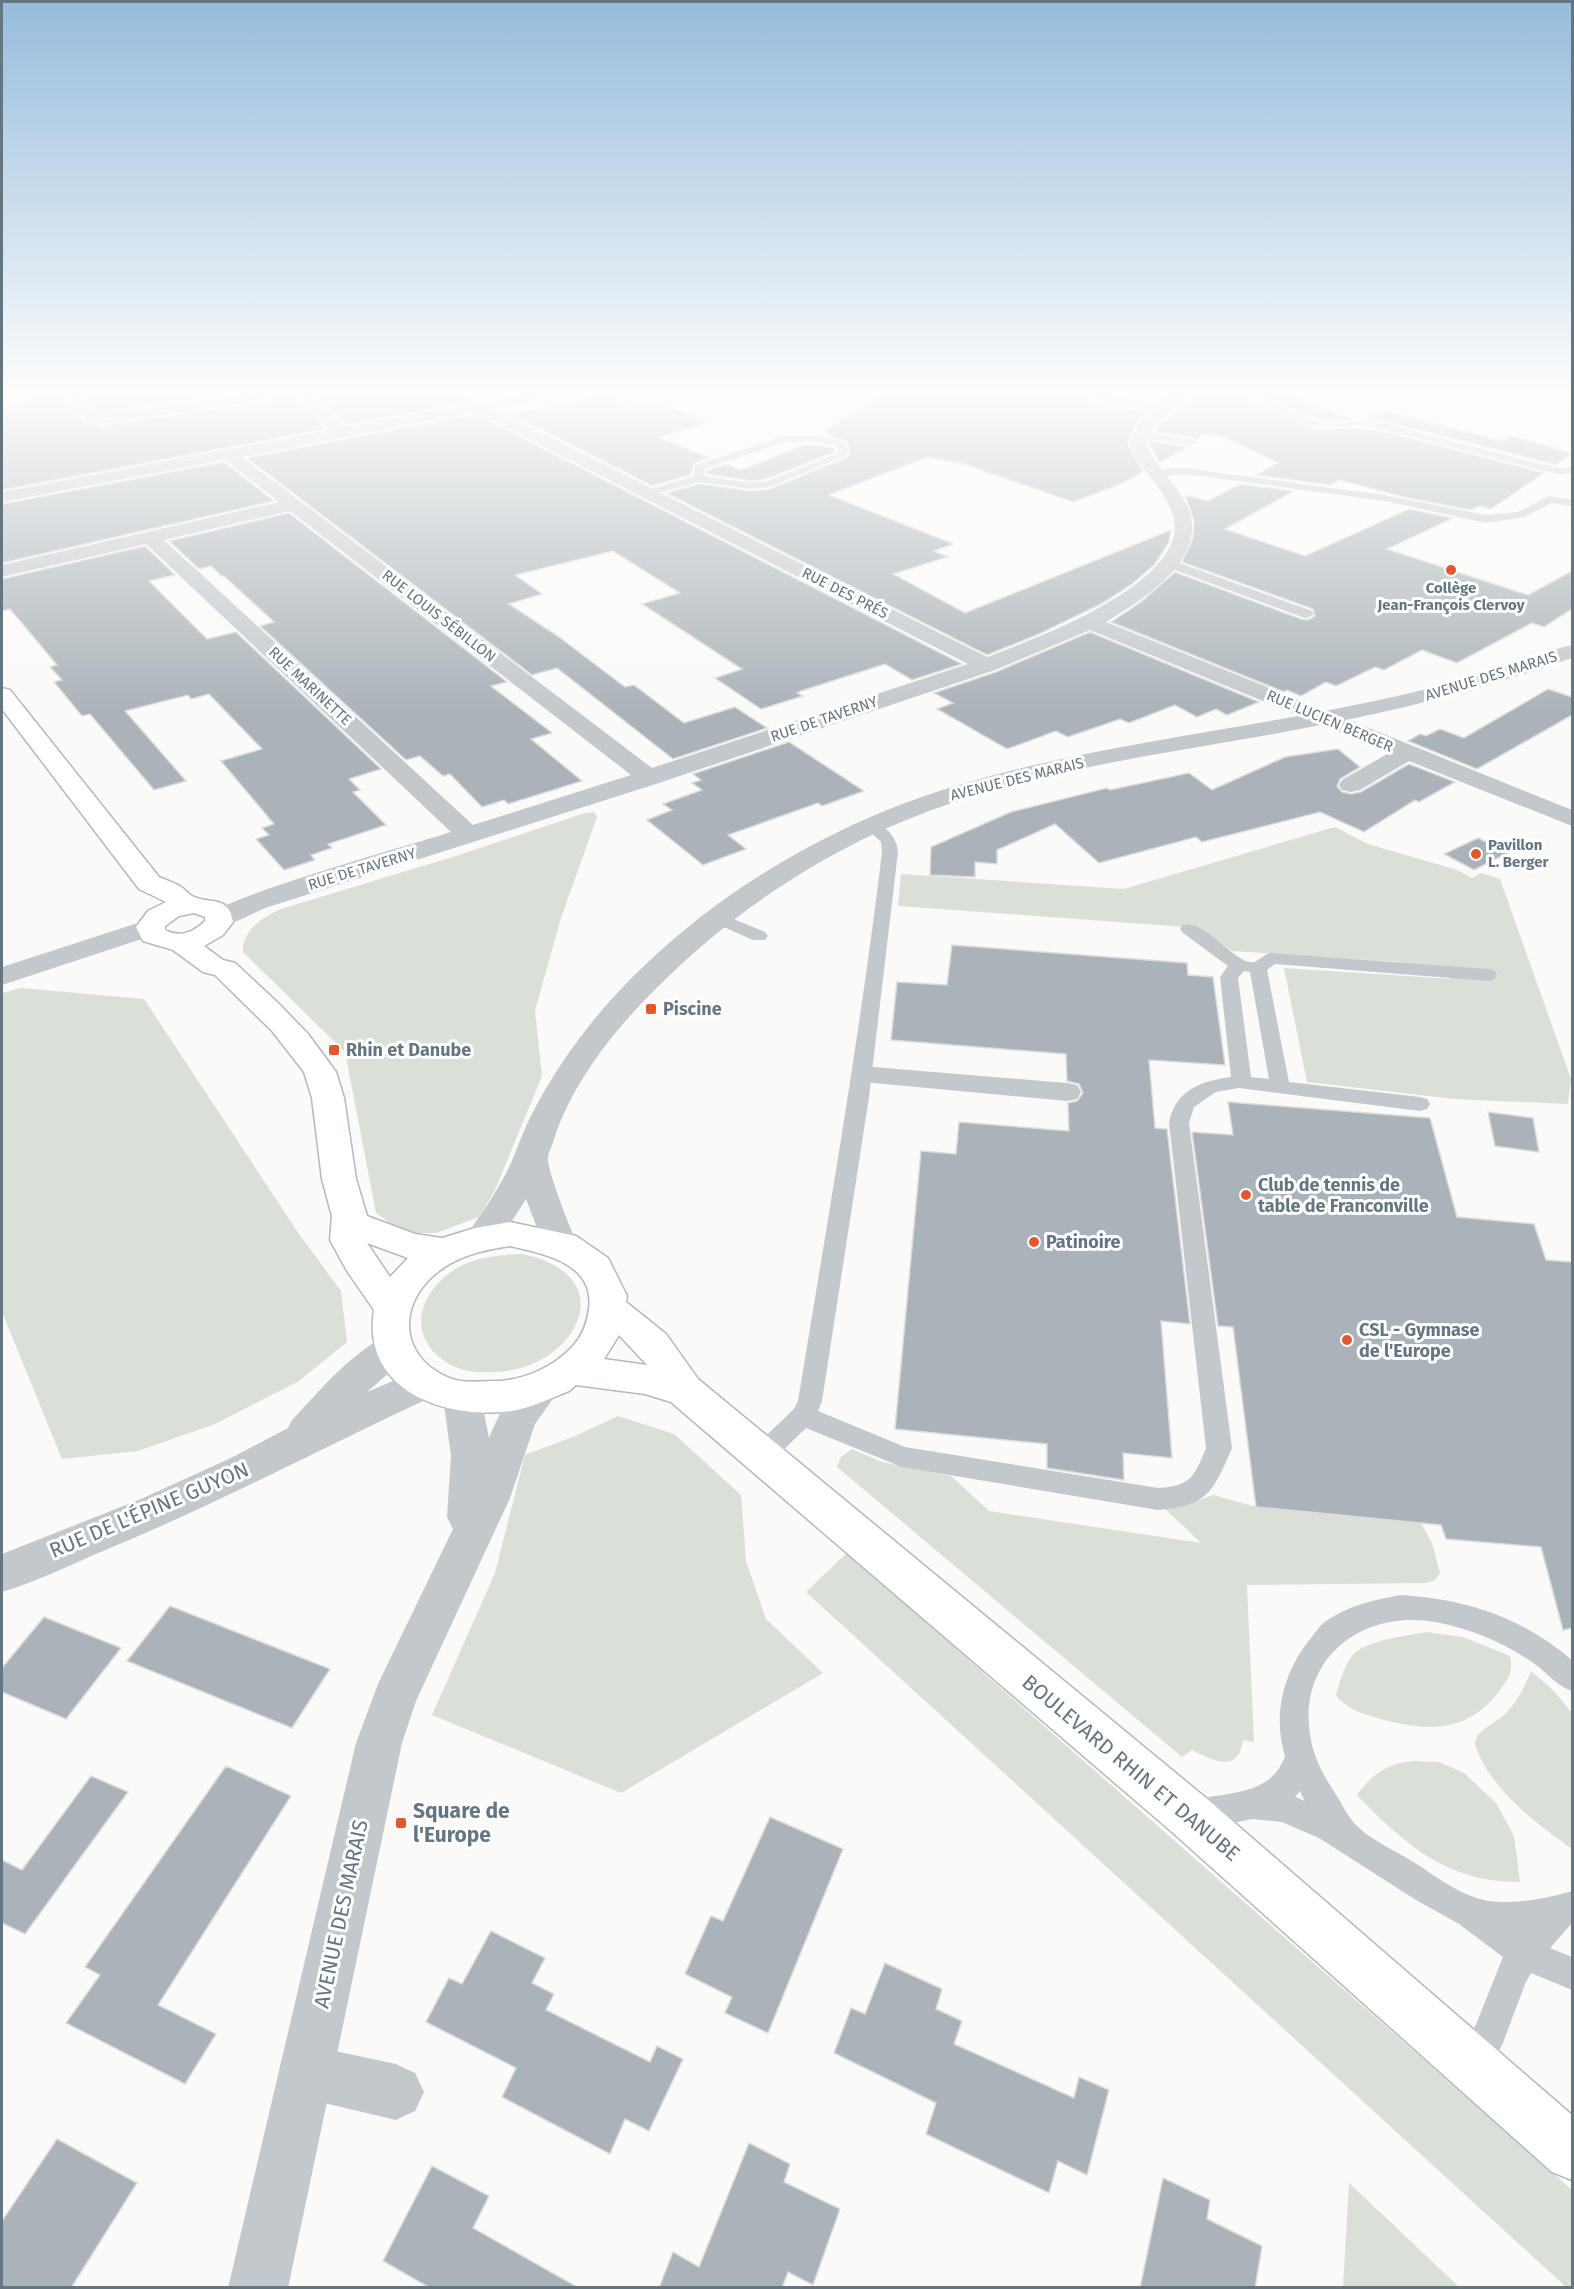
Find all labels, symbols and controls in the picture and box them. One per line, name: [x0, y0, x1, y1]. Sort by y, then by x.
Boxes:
marker: Collège Jean-François Clervoy: [1444, 563, 1458, 577]
street label: RUE DES PRÉS: [799, 564, 891, 622]
street label: RUE LOUIS SÉBILLON: [379, 566, 499, 666]
place label: Collège Jean-François Clervoy: [1377, 579, 1525, 615]
street label: RUE MARINETTE: [265, 643, 355, 729]
street label: AVENUE DES MARAIS: [1423, 647, 1559, 705]
street label: RUE LUCIEN BERGER: [1264, 686, 1396, 756]
street label: RUE DE TAVERNY: [768, 692, 881, 746]
street label: AVENUE DES MARAIS: [948, 754, 1086, 804]
place label: Pavillon L. Berger: [1488, 836, 1549, 871]
street label: RUE DE TAVERNY: [306, 844, 419, 894]
marker: Pavillon L. Berger: [1469, 847, 1483, 861]
place label: Piscine: [663, 998, 722, 1020]
marker: Piscine: [644, 1002, 658, 1016]
place label: Rhin et Danube: [346, 1039, 471, 1061]
marker: Rhin et Danube: [327, 1043, 341, 1057]
place label: Club de tennis de table de Franconville: [1258, 1174, 1429, 1217]
marker: Club de tennis de table de Franconville: [1239, 1188, 1253, 1202]
place label: Patinoire: [1046, 1231, 1120, 1253]
marker: Patinoire: [1027, 1235, 1041, 1249]
place label: CSL - Gymnase de l'Europe: [1359, 1319, 1479, 1362]
marker: CSL - Gymnase de l'Europe: [1340, 1333, 1354, 1347]
street label: RUE DE L'ÉPINE GUYON: [45, 1456, 253, 1564]
street label: BOULEVARD RHIN ET DANUBE: [1017, 1669, 1245, 1867]
place label: Square de l'Europe: [413, 1798, 510, 1848]
marker: Square de l'Europe: [394, 1816, 408, 1830]
street label: AVENUE DES MARAIS: [308, 1817, 374, 2011]

